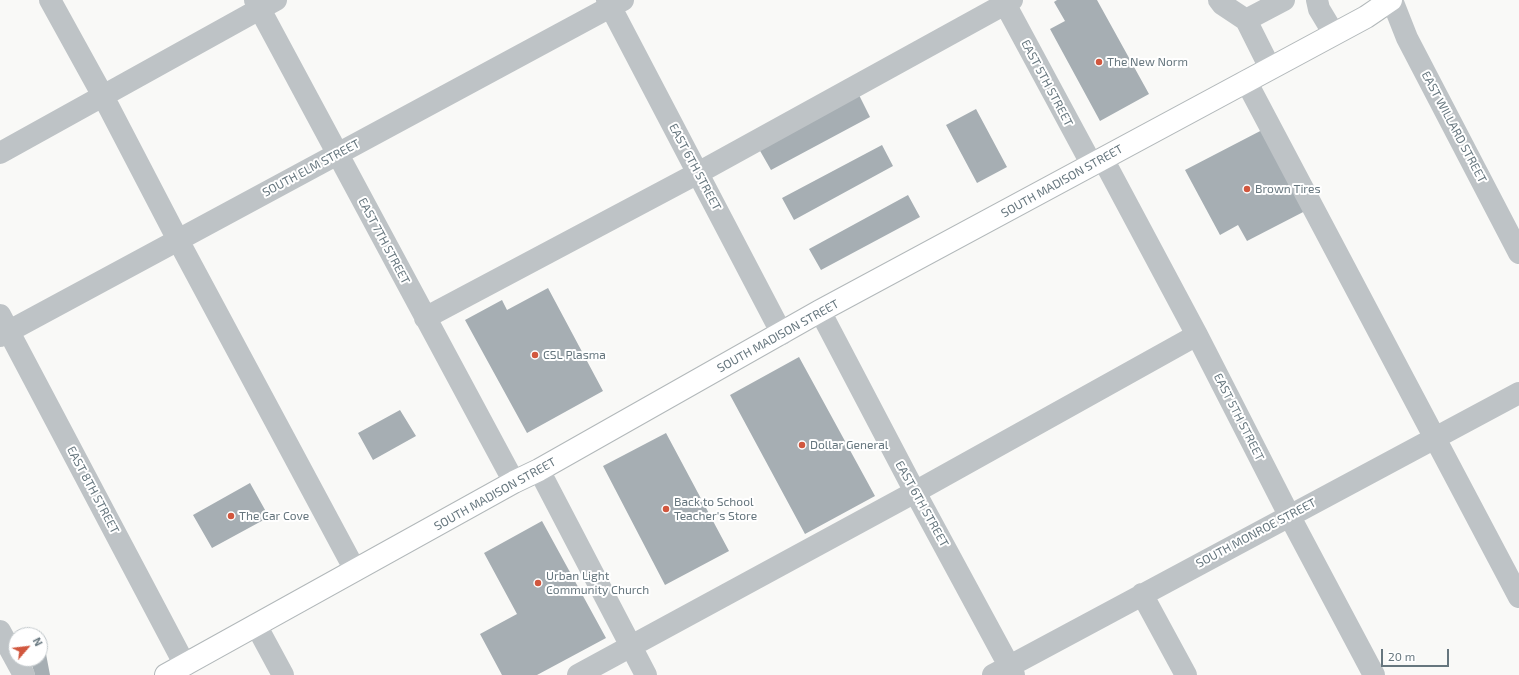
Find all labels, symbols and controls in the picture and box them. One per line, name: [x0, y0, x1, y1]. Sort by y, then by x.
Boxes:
street label: EAST 5TH STREET: [1018, 37, 1076, 129]
place label: The New Norm: [1107, 55, 1188, 69]
marker: The New Norm: [1094, 57, 1104, 67]
street label: EAST WILLARD STREET: [1418, 69, 1490, 185]
street label: EAST 6TH STREET: [666, 121, 724, 213]
street label: SOUTH ELM STREET: [260, 136, 362, 200]
street label: SOUTH MADISON STREET: [999, 142, 1125, 220]
place label: Brown Tires: [1255, 182, 1321, 196]
marker: Brown Tires: [1242, 184, 1252, 194]
street label: EAST 7TH STREET: [355, 195, 413, 287]
street label: SOUTH MADISON STREET: [715, 297, 841, 375]
place label: CSL Plasma: [543, 348, 606, 362]
marker: CSL Plasma: [530, 350, 540, 360]
street label: EAST 5TH STREET: [1211, 371, 1267, 463]
place label: Dollar General: [810, 438, 888, 452]
marker: Dollar General: [797, 440, 807, 450]
street label: EAST 8TH STREET: [64, 444, 122, 536]
street label: SOUTH MADISON STREET: [432, 455, 558, 533]
street label: EAST 6TH STREET: [892, 458, 952, 550]
place label: Back to School Teacher's Store: [674, 495, 757, 523]
street label: SOUTH MONROE STREET: [1194, 495, 1318, 571]
marker: Back to School Teacher's Store: [661, 504, 671, 514]
place label: The Car Cove: [239, 509, 309, 523]
marker: The Car Cove: [226, 511, 236, 521]
place label: Urban Light Community Church: [546, 569, 649, 597]
marker: Urban Light Community Church: [533, 578, 543, 588]
north arrow: [8, 627, 48, 667]
text: N: [31, 635, 46, 648]
scale bar: [1383, 641, 1451, 667]
text: 20 m: [1388, 649, 1415, 663]

